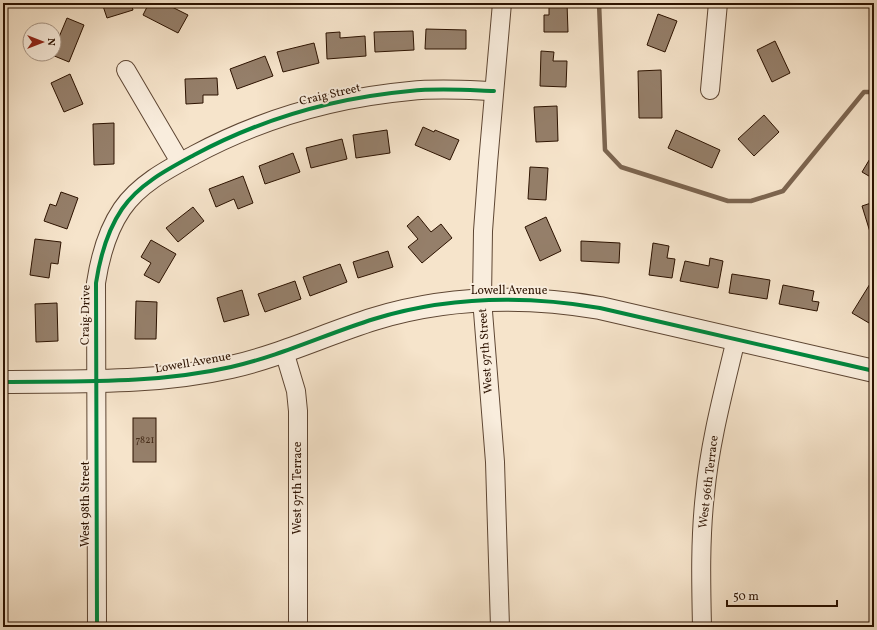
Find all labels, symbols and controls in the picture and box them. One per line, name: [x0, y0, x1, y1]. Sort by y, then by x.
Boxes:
north arrow: [22, 22, 62, 62]
text: N: [43, 38, 58, 46]
street label: Craig Street: [298, 80, 362, 110]
street label: Lowell Avenue: [471, 283, 548, 299]
street label: Craig Drive: [77, 284, 95, 345]
street label: West 97th Street: [475, 308, 497, 394]
street label: Lowell Avenue: [154, 348, 232, 378]
house number: 7821: [136, 433, 155, 447]
street label: West 96th Terrace: [695, 434, 723, 529]
street label: West 97th Terrace: [290, 441, 306, 534]
street label: West 98th Street: [78, 461, 94, 547]
scale bar: [727, 582, 837, 608]
text: 50 m: [733, 589, 759, 605]

